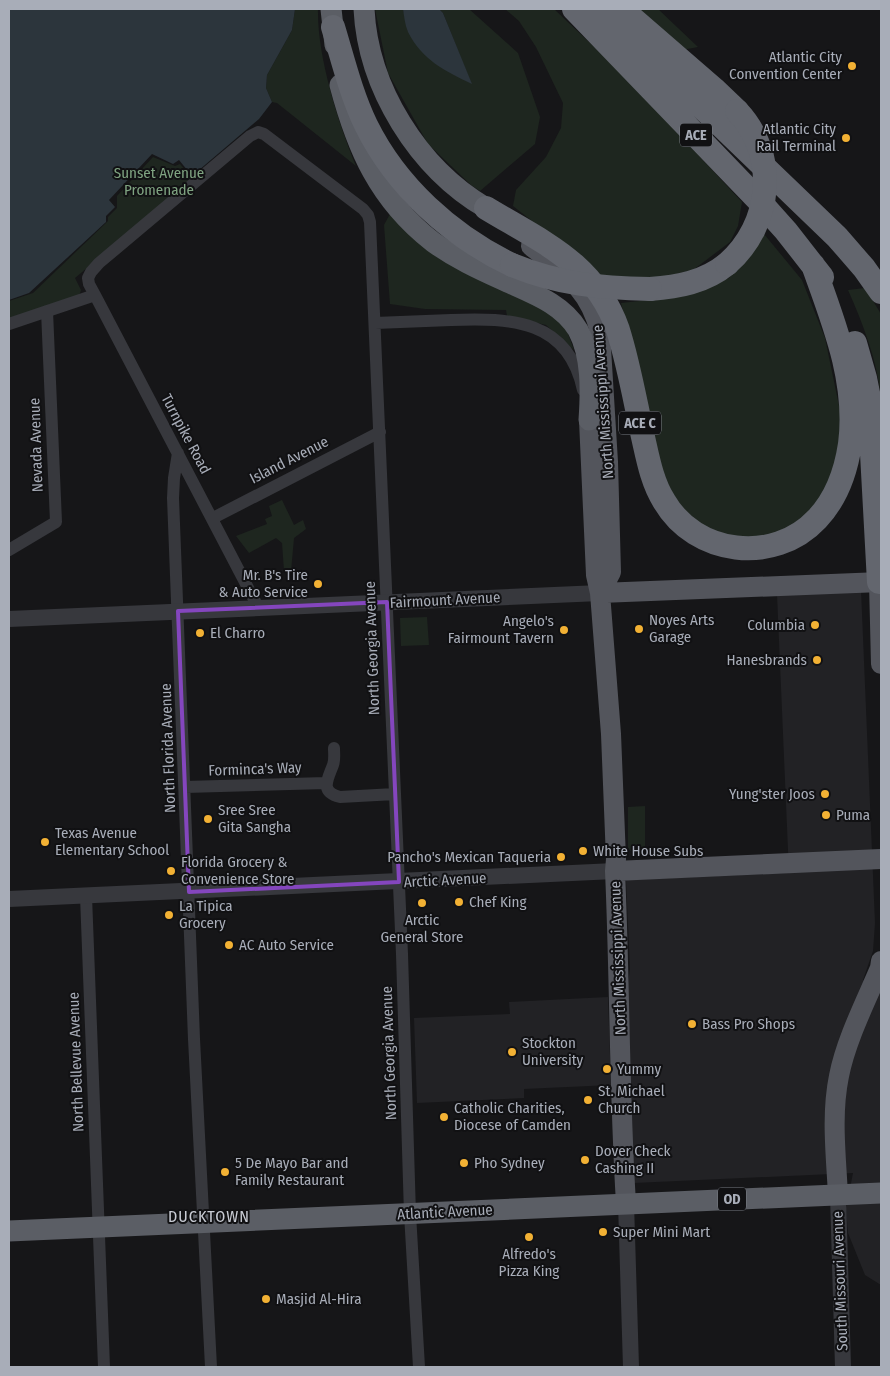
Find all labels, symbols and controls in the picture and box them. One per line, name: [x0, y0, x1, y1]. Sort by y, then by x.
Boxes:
place label: Atlantic City Convention Center: [729, 48, 843, 83]
marker: Atlantic City Convention Center: [846, 60, 858, 72]
place label: Atlantic City Rail Terminal: [756, 120, 836, 155]
road number: ACE: [680, 124, 712, 146]
marker: Atlantic City Rail Terminal: [840, 132, 852, 144]
park label: Sunset Avenue Promenade: [114, 164, 204, 199]
street label: North Mississippi Avenue: [589, 324, 617, 480]
street label: Turnpike Road: [157, 391, 215, 477]
street label: Nevada Avenue: [25, 398, 47, 492]
road number: ACE C: [619, 412, 661, 434]
street label: Island Avenue: [247, 432, 331, 488]
place label: Mr. B's Tire & Auto Service: [219, 566, 308, 601]
marker: Mr. B's Tire & Auto Service: [312, 578, 324, 590]
street label: North Georgia Avenue: [361, 581, 383, 715]
street label: Fairmount Avenue: [389, 588, 501, 612]
place label: Noyes Arts Garage: [649, 611, 714, 646]
place label: Angelo's Fairmount Tavern: [448, 612, 554, 647]
place label: Columbia: [747, 616, 805, 634]
marker: Columbia: [809, 619, 821, 631]
marker: Noyes Arts Garage: [633, 623, 645, 635]
place label: El Charro: [210, 624, 265, 642]
marker: Angelo's Fairmount Tavern: [558, 624, 570, 636]
marker: El Charro: [194, 627, 206, 639]
place label: Hanesbrands: [726, 651, 807, 669]
marker: Hanesbrands: [811, 654, 823, 666]
street label: North Florida Avenue: [157, 683, 179, 813]
street label: Forminca's Way: [208, 758, 302, 780]
place label: Yung'ster Joos: [729, 785, 815, 803]
marker: Yung'ster Joos: [819, 788, 831, 800]
place label: Sree Sree Gita Sangha: [218, 801, 291, 836]
place label: Puma: [836, 806, 870, 824]
marker: Puma: [820, 809, 832, 821]
marker: Sree Sree Gita Sangha: [202, 813, 214, 825]
place label: Texas Avenue Elementary School: [55, 824, 169, 859]
marker: Texas Avenue Elementary School: [39, 836, 51, 848]
place label: White House Subs: [593, 842, 703, 860]
marker: White House Subs: [577, 845, 589, 857]
place label: Pancho's Mexican Taqueria: [387, 848, 551, 866]
marker: Pancho's Mexican Taqueria: [555, 851, 567, 863]
place label: Florida Grocery & Convenience Store: [181, 853, 294, 888]
marker: Florida Grocery & Convenience Store: [165, 865, 177, 877]
street label: Arctic Avenue: [403, 869, 487, 891]
street label: North Mississippi Avenue: [606, 881, 630, 1035]
place label: Chef King: [469, 893, 527, 911]
marker: Chef King: [453, 896, 465, 908]
place label: La Tipica Grocery: [179, 897, 233, 932]
marker: Arctic General Store: [416, 897, 428, 909]
marker: La Tipica Grocery: [163, 909, 175, 921]
place label: Arctic General Store: [380, 911, 464, 946]
place label: AC Auto Service: [239, 936, 334, 954]
marker: AC Auto Service: [223, 939, 235, 951]
street label: North Georgia Avenue: [378, 986, 400, 1120]
street label: North Bellevue Avenue: [65, 992, 87, 1132]
place label: Bass Pro Shops: [702, 1015, 795, 1033]
marker: Bass Pro Shops: [686, 1018, 698, 1030]
place label: Stockton University: [522, 1034, 584, 1069]
marker: Stockton University: [506, 1046, 518, 1058]
place label: Yummy: [617, 1060, 662, 1078]
marker: Yummy: [601, 1063, 613, 1075]
place label: St. Michael Church: [598, 1082, 665, 1117]
marker: St. Michael Church: [582, 1094, 594, 1106]
place label: Catholic Charities, Diocese of Camden: [454, 1099, 571, 1134]
marker: Catholic Charities, Diocese of Camden: [438, 1111, 450, 1123]
place label: Dover Check Cashing II: [595, 1142, 671, 1177]
place label: 5 De Mayo Bar and Family Restaurant: [235, 1154, 349, 1189]
place label: Pho Sydney: [474, 1154, 545, 1172]
marker: Dover Check Cashing II: [579, 1154, 591, 1166]
marker: Pho Sydney: [458, 1157, 470, 1169]
marker: 5 De Mayo Bar and Family Restaurant: [219, 1166, 231, 1178]
road number: OD: [718, 1188, 746, 1210]
street label: Atlantic Avenue: [397, 1201, 493, 1223]
district label: DUCKTOWN: [168, 1207, 250, 1226]
street label: South Missouri Avenue: [829, 1211, 851, 1351]
place label: Super Mini Mart: [613, 1223, 710, 1241]
marker: Super Mini Mart: [597, 1226, 609, 1238]
marker: Alfredo's Pizza King: [523, 1231, 535, 1243]
place label: Alfredo's Pizza King: [499, 1245, 559, 1280]
place label: Masjid Al-Hira: [276, 1290, 362, 1308]
marker: Masjid Al-Hira: [260, 1293, 272, 1305]

